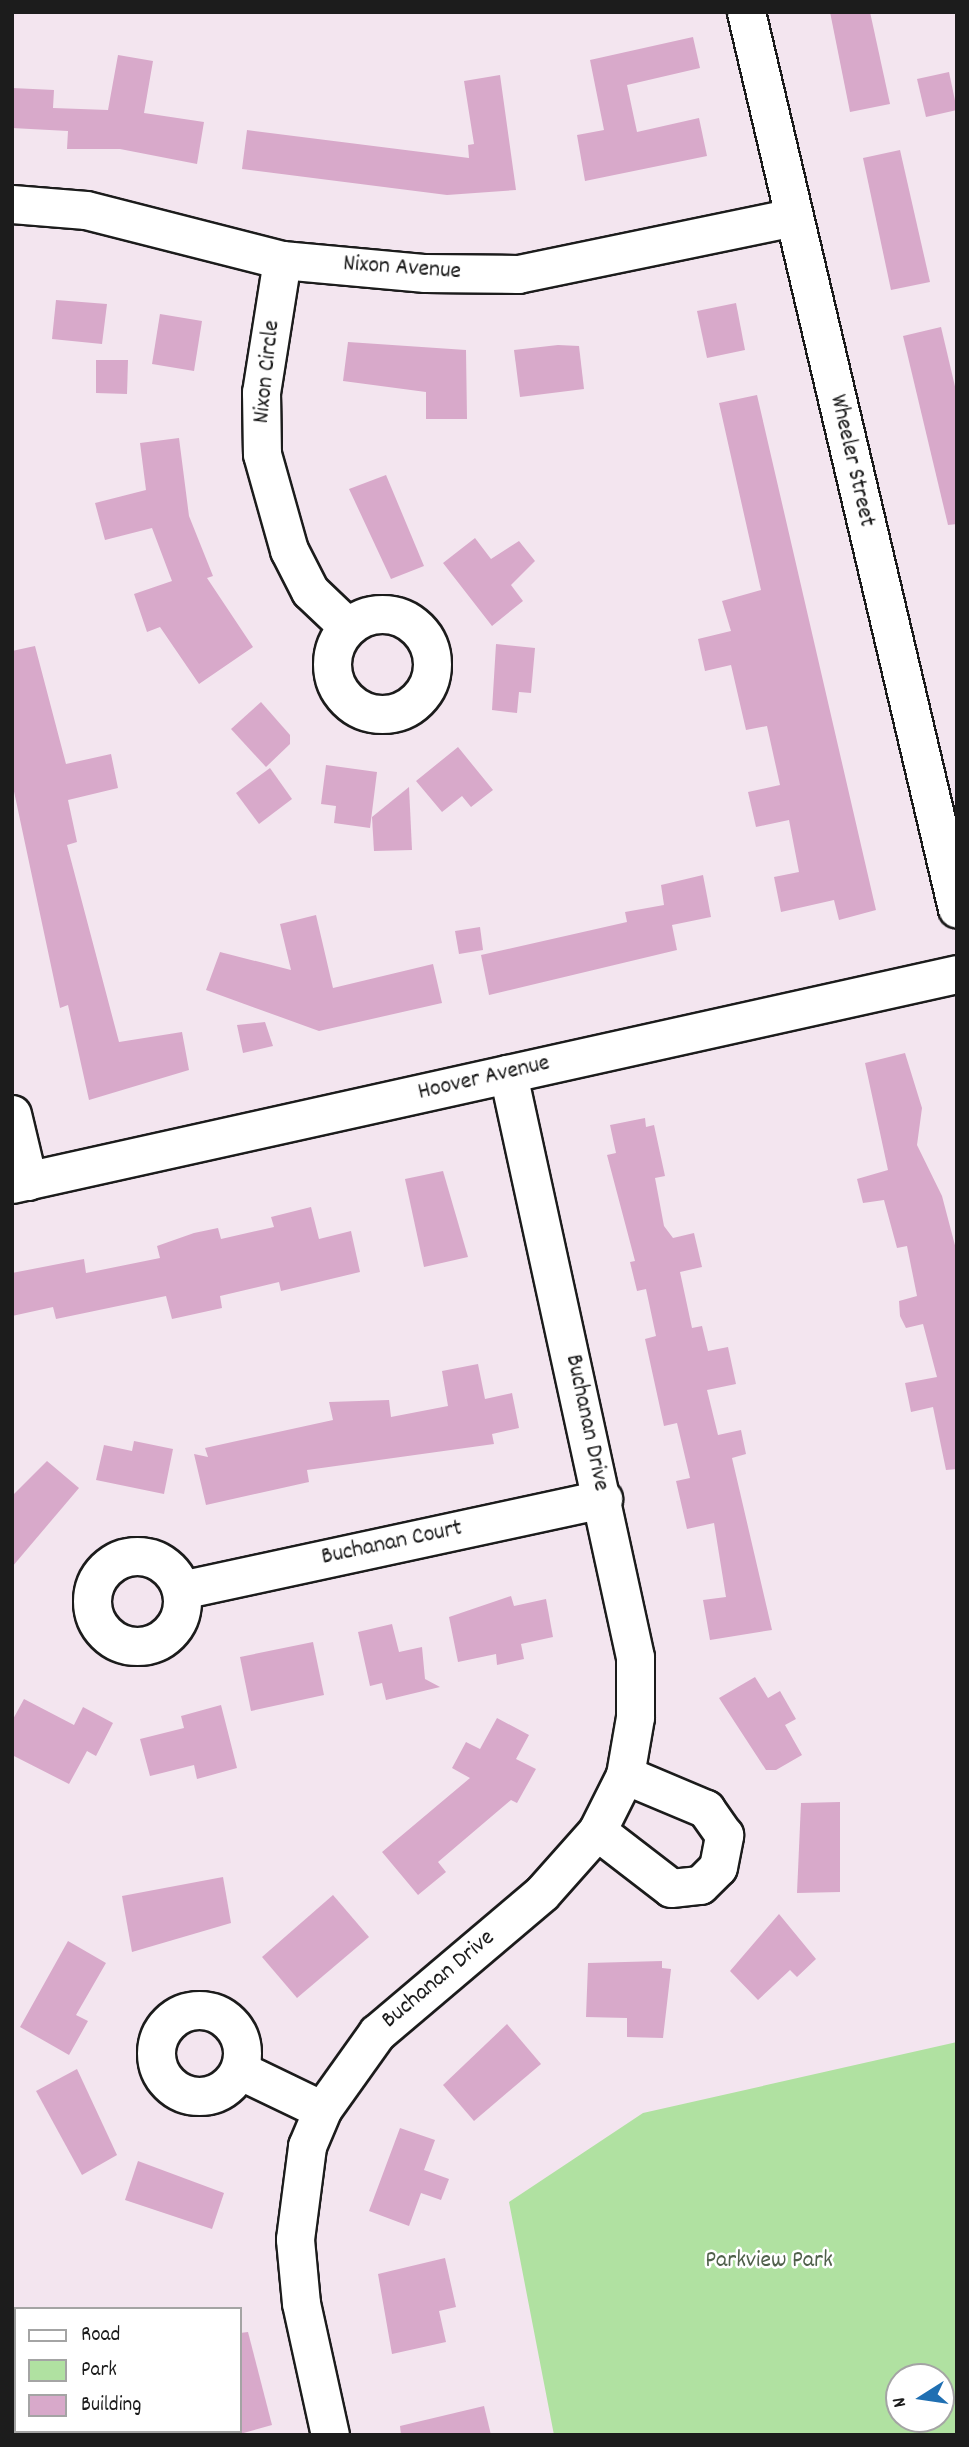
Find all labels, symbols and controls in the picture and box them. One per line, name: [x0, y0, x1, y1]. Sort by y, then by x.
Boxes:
street label: Nixon Avenue: [342, 251, 462, 287]
street label: Nixon Circle: [248, 319, 288, 425]
street label: Wheeler Street: [822, 392, 880, 530]
street label: Hoover Avenue: [415, 1050, 553, 1108]
street label: Buchanan Drive: [557, 1352, 615, 1494]
street label: Buchanan Court: [319, 1515, 465, 1573]
street label: Buchanan Drive: [377, 1924, 501, 2036]
park label: Parkview Park: [705, 2248, 833, 2276]
legend: [14, 2307, 242, 2433]
text: Road: [81, 2321, 120, 2351]
text: Park: [81, 2356, 117, 2386]
north arrow: [885, 2363, 955, 2433]
text: Building: [81, 2391, 141, 2421]
text: N: [887, 2395, 915, 2409]

